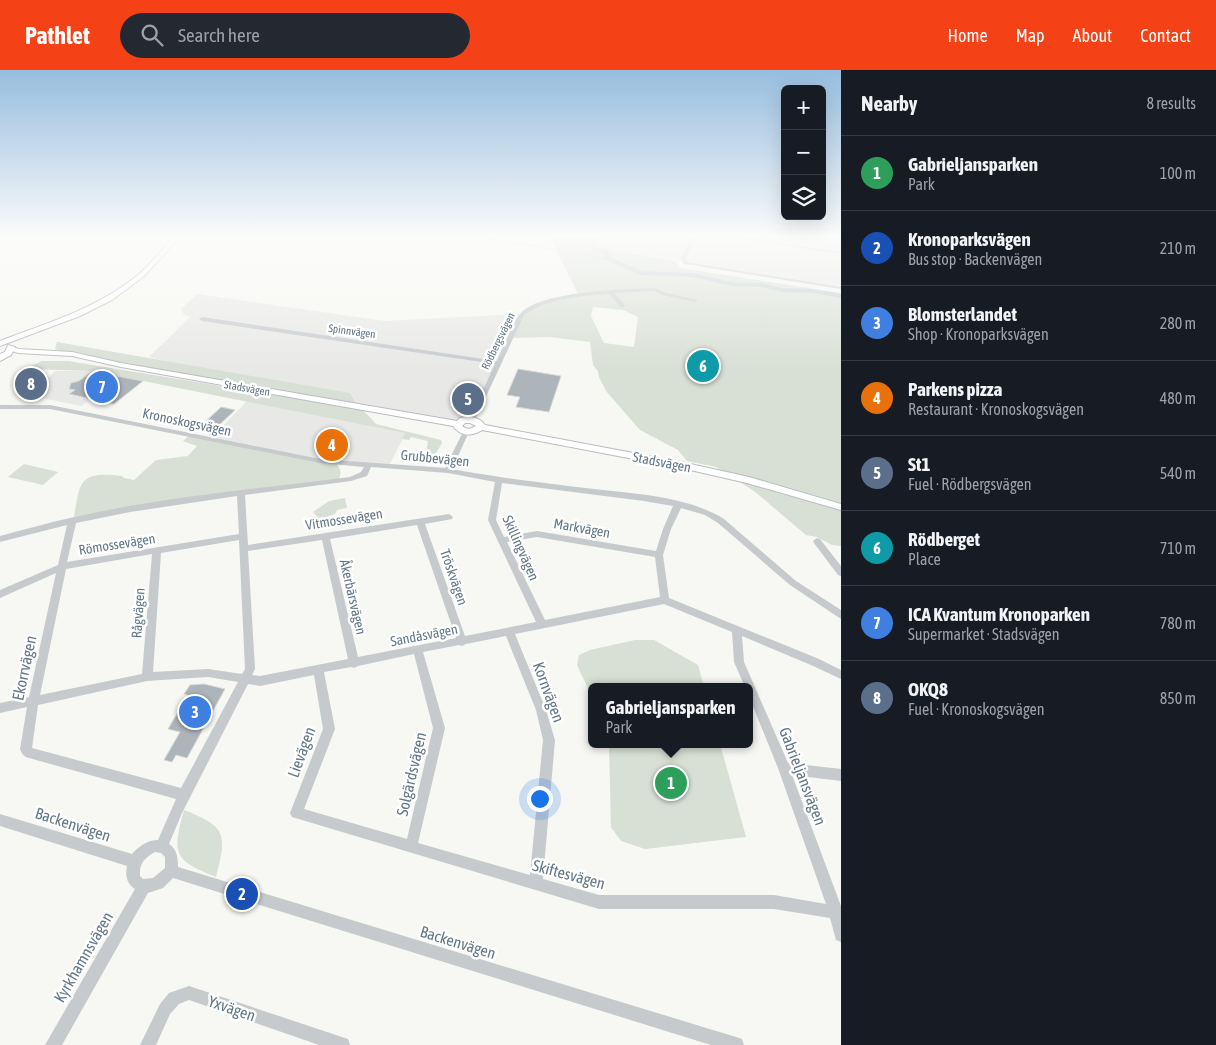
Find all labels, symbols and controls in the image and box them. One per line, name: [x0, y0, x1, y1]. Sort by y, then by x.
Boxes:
search box: [120, 13, 470, 58]
icon: search: [138, 21, 166, 49]
text: Pathlet: [25, 22, 90, 49]
text: Search here: [178, 24, 260, 46]
text: Home: [948, 25, 988, 46]
text: Map: [1016, 25, 1045, 46]
text: About: [1073, 25, 1112, 46]
text: Contact: [1140, 25, 1191, 46]
map controls: [781, 85, 826, 220]
button: +: [781, 85, 826, 130]
text: Nearby: [861, 91, 917, 115]
text: 8 results: [1146, 94, 1196, 112]
button: −: [781, 130, 826, 175]
text: Gabrieljansparken: [908, 153, 1038, 175]
text: 1: [873, 164, 881, 182]
text: 100 m: [1160, 164, 1196, 182]
button: layers: [781, 175, 826, 220]
text: Park: [908, 175, 935, 193]
text: Kronoparksvägen: [908, 228, 1031, 250]
text: 2: [873, 239, 881, 257]
text: 210 m: [1160, 239, 1196, 257]
text: Bus stop · Backenvägen: [908, 250, 1042, 268]
text: Blomsterlandet: [908, 303, 1017, 325]
street label: Rödbergsvägen: [479, 311, 517, 371]
text: 3: [873, 314, 881, 332]
text: 280 m: [1160, 314, 1196, 332]
street label: Spinnvägen: [328, 322, 376, 340]
text: Shop · Kronoparksvägen: [908, 325, 1049, 343]
pin: 6: [687, 347, 719, 385]
pin: 8: [15, 365, 47, 403]
pin: 7: [86, 368, 118, 406]
street label: Stadsvägen: [223, 378, 271, 398]
text: Parkens pizza: [908, 378, 1002, 400]
pin: 5: [452, 380, 484, 418]
text: 4: [873, 389, 881, 407]
text: 480 m: [1160, 389, 1196, 407]
text: Restaurant · Kronoskogsvägen: [908, 400, 1084, 418]
street label: Kronoskogsvägen: [141, 405, 233, 439]
pin: 4: [316, 426, 348, 464]
street label: Grubbevägen: [400, 446, 470, 470]
street label: Stadsvägen: [632, 449, 692, 475]
text: St1: [908, 453, 930, 475]
text: 5: [873, 464, 881, 482]
text: 540 m: [1160, 464, 1196, 482]
text: Fuel · Rödbergsvägen: [908, 475, 1032, 493]
street label: Vitmossevägen: [304, 505, 384, 533]
street label: Skillingvägen: [500, 513, 542, 583]
street label: Markvägen: [552, 515, 612, 541]
text: Rödberget: [908, 528, 980, 550]
street label: Römossevägen: [78, 530, 156, 558]
text: 6: [873, 539, 881, 557]
text: 710 m: [1160, 539, 1196, 557]
street label: Tröskvägen: [437, 547, 471, 607]
text: Place: [908, 550, 941, 568]
street label: Åkerbärsvägen: [337, 558, 370, 636]
street label: Rågvägen: [128, 587, 148, 639]
text: ICA Kvantum Kronoparken: [908, 603, 1090, 625]
text: 7: [873, 614, 881, 632]
text: 780 m: [1160, 614, 1196, 632]
street label: Sandåsvägen: [389, 621, 459, 649]
text: Supermarket · Stadsvägen: [908, 625, 1060, 643]
street label: Ekorrvägen: [8, 634, 41, 702]
street label: Kornvägen: [529, 659, 568, 725]
text: OKQ8: [908, 678, 948, 700]
popup: [588, 683, 753, 748]
text: 8: [873, 689, 881, 707]
text: 850 m: [1160, 689, 1196, 707]
pin: 3: [179, 693, 211, 731]
text: Gabrieljansparken: [606, 696, 735, 718]
text: Fuel · Kronoskogsvägen: [908, 700, 1045, 718]
text: Park: [606, 718, 632, 736]
street label: Lievägen: [284, 724, 319, 780]
street label: Gabrieljansvägen: [775, 725, 830, 828]
street label: Solgärdsvägen: [393, 730, 430, 818]
pin: 1: [655, 764, 687, 802]
your location: [527, 786, 553, 812]
street label: Backenvägen: [33, 803, 113, 846]
street label: Skiftesvägen: [531, 856, 607, 893]
pin: 2: [226, 875, 258, 913]
street label: Kyrkhamnsvägen: [50, 909, 117, 1006]
street label: Backenvägen: [418, 922, 498, 963]
street label: Yxvägen: [206, 992, 258, 1025]

